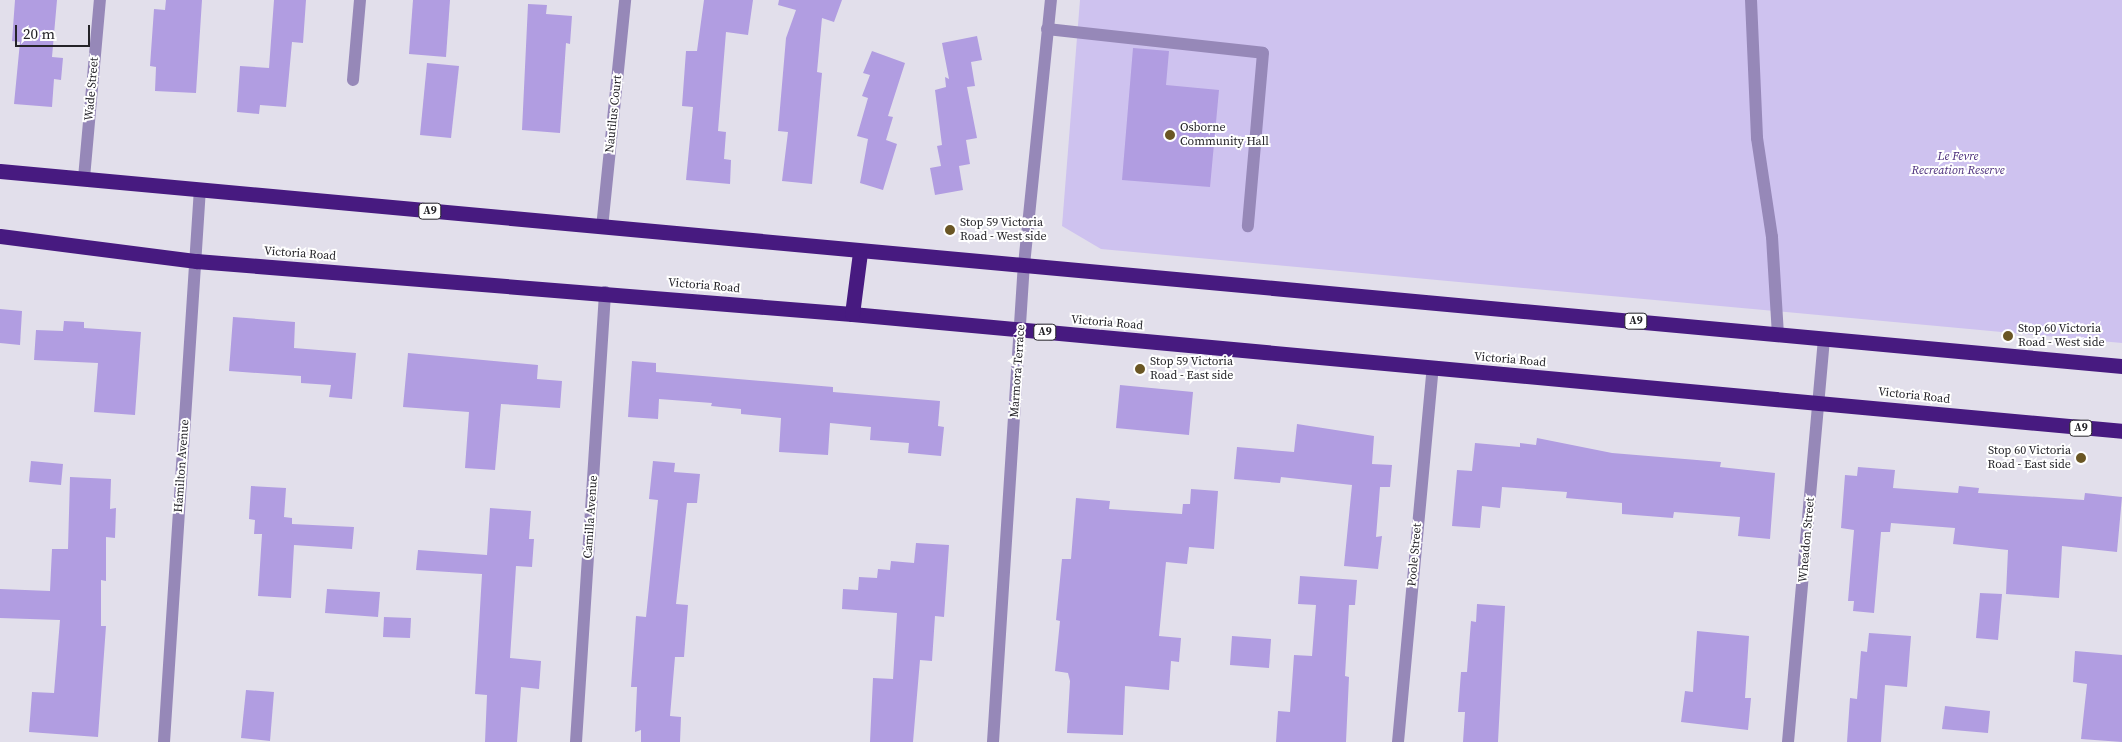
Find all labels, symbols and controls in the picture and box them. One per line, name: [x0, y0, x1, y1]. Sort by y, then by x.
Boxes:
scale bar: [18, 15, 92, 47]
text: 20 m: [23, 23, 55, 44]
street label: Wade Street: [82, 57, 102, 121]
street label: Nautilus Court: [603, 74, 625, 154]
place label: Osborne Community Hall: [1180, 121, 1269, 149]
marker: Osborne Community Hall: [1164, 129, 1176, 141]
park label: Le Fevre Recreation Reserve: [1911, 150, 2005, 178]
road number: A9: [418, 202, 442, 220]
place label: Stop 59 Victoria Road - West side: [960, 216, 1047, 244]
marker: Stop 59 Victoria Road - West side: [944, 224, 956, 236]
street label: Victoria Road: [263, 244, 337, 264]
street label: Victoria Road: [667, 276, 741, 296]
road number: A9: [1624, 312, 1648, 330]
street label: Victoria Road: [1070, 313, 1144, 333]
place label: Stop 60 Victoria Road - West side: [2018, 322, 2105, 350]
street label: Marmora Terrace: [1008, 324, 1028, 418]
road number: A9: [1032, 324, 1058, 341]
marker: Stop 60 Victoria Road - West side: [2002, 330, 2014, 342]
street label: Victoria Road: [1473, 350, 1547, 370]
place label: Stop 59 Victoria Road - East side: [1150, 355, 1233, 383]
marker: Stop 59 Victoria Road - East side: [1134, 363, 1146, 375]
street label: Victoria Road: [1877, 385, 1951, 407]
street label: Hamilton Avenue: [172, 419, 192, 513]
road number: A9: [2068, 419, 2094, 436]
place label: Stop 60 Victoria Road - East side: [1988, 444, 2071, 472]
marker: Stop 60 Victoria Road - East side: [2075, 452, 2087, 464]
street label: Camilla Avenue: [581, 475, 601, 559]
street label: Wheadon Street: [1796, 497, 1818, 583]
street label: Poole Street: [1405, 523, 1425, 587]

